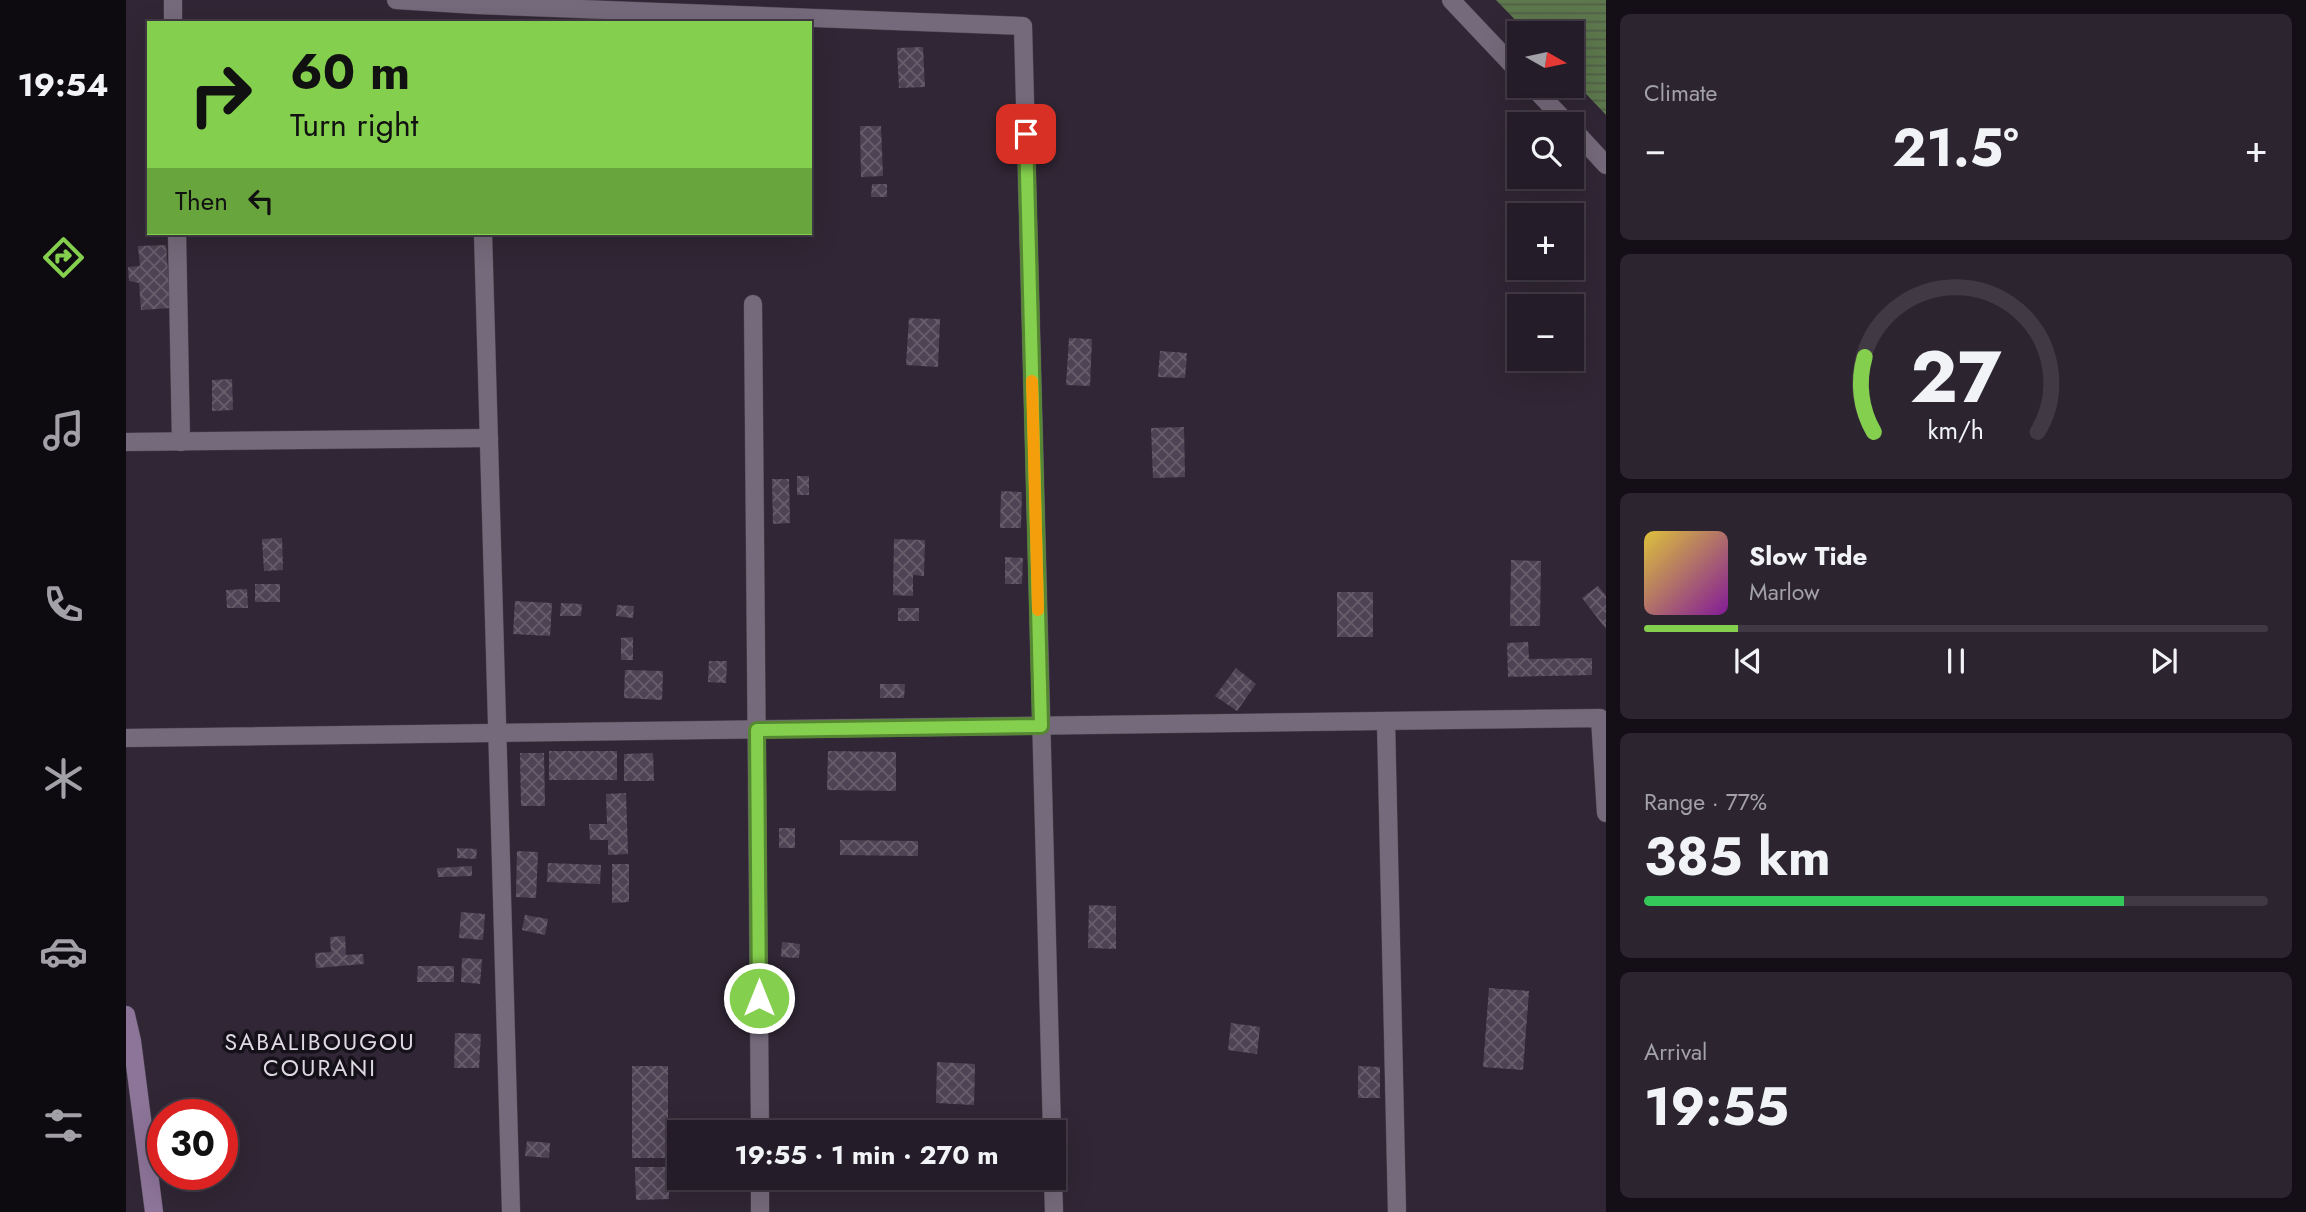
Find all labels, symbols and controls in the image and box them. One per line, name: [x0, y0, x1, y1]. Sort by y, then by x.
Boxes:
north arrow: [1507, 21, 1584, 98]
map controls: [1507, 21, 1584, 371]
text: 60 m: [290, 37, 410, 107]
icon: right: [175, 49, 266, 140]
text: 19:54: [18, 62, 108, 108]
text: Climate: [1644, 76, 1717, 110]
text: Turn right: [290, 102, 419, 148]
pin: [996, 104, 1056, 164]
text: 21.5°: [1892, 110, 2019, 186]
button: search: [1507, 112, 1584, 189]
icon: arrive: [1007, 115, 1045, 153]
text: −: [1644, 121, 1666, 176]
text: +: [2245, 121, 2268, 176]
text: Then: [175, 182, 228, 220]
icon: left: [242, 182, 280, 220]
button: +: [1507, 203, 1584, 280]
icon: directions: [39, 233, 88, 282]
button: −: [1507, 294, 1584, 371]
text: 27: [1910, 325, 2002, 430]
icon: music: [39, 406, 88, 455]
text: km/h: [1928, 412, 1984, 448]
text: Slow Tide: [1749, 537, 1868, 575]
text: Marlow: [1749, 575, 1820, 609]
icon: phone: [39, 580, 88, 629]
icon: previous: [1729, 642, 1767, 680]
icon: pause: [1937, 642, 1975, 680]
icon: next: [2145, 642, 2183, 680]
icon: climate: [39, 754, 88, 803]
text: Range · 77%: [1644, 785, 1767, 819]
text: 385 km: [1644, 819, 1831, 895]
icon: car: [39, 927, 88, 976]
position arrow: [722, 961, 796, 1035]
district label: SABALIBOUGOU COURANI: [224, 1025, 416, 1085]
text: Arrival: [1644, 1035, 1707, 1069]
text: 19:55: [1644, 1069, 1789, 1145]
speed limit sign: 30: [147, 1099, 238, 1190]
icon: filters: [39, 1101, 88, 1150]
text: 19:55 · 1 min · 270 m: [734, 1136, 999, 1174]

